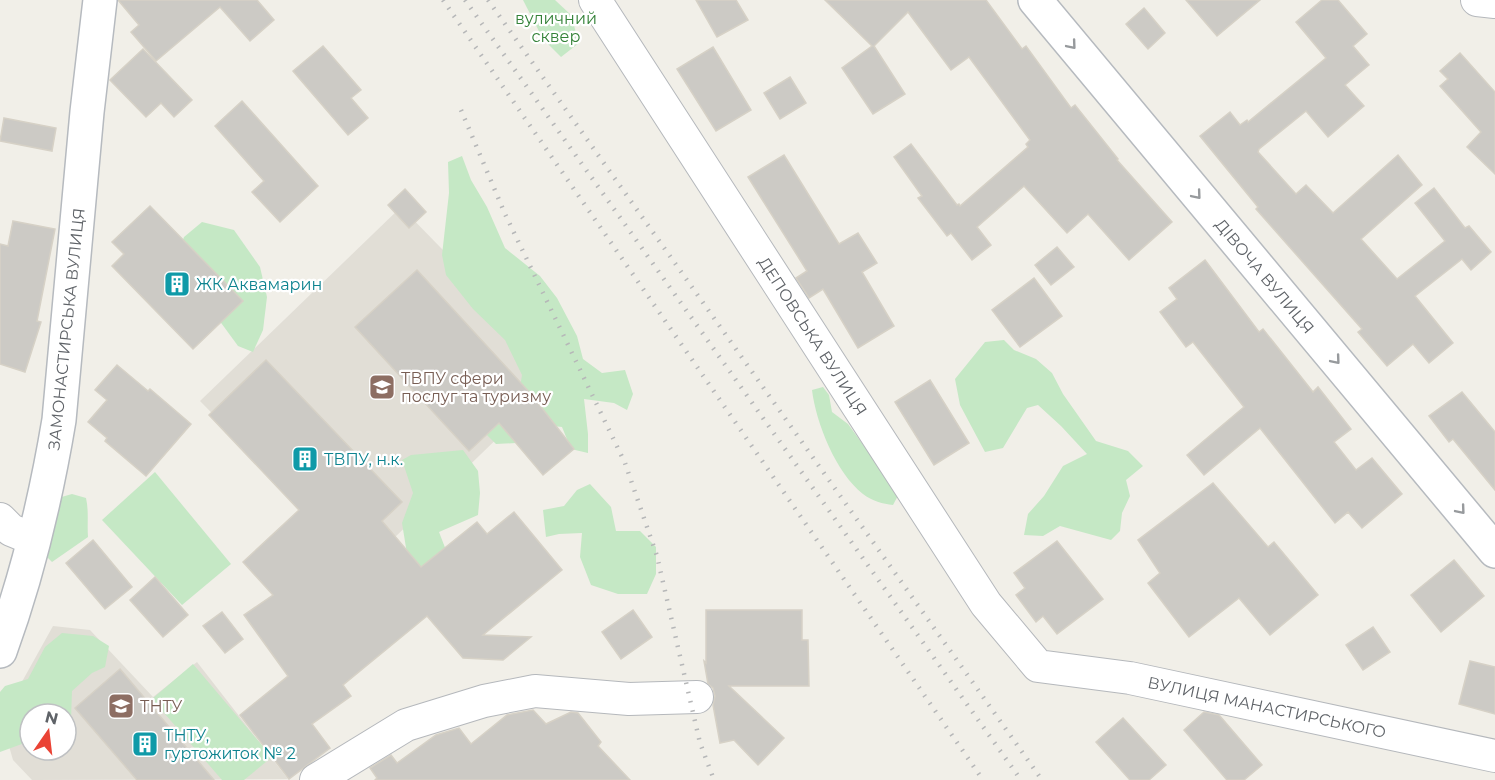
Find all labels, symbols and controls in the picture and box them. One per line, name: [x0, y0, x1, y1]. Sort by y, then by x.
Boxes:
park label: вуличний сквер: [515, 9, 597, 46]
one-way arrow: [1065, 38, 1076, 49]
one-way arrow: [1190, 188, 1201, 199]
street label: ЗАМОНАСТИРСЬКА ВУЛИЦЯ: [44, 207, 89, 451]
street label: ДІВОЧА ВУЛИЦЯ: [1211, 215, 1318, 338]
street label: ДЕПОВСЬКА ВУЛИЦЯ: [754, 254, 871, 419]
building icon: ЖК Аквамарин: [162, 269, 192, 299]
place label: ЖК Аквамарин: [196, 275, 322, 294]
one-way arrow: [1329, 353, 1340, 364]
place label: ТВПУ сфери послуг та туризму: [401, 369, 551, 406]
school or university icon: ТВПУ сфери послуг та туризму: [367, 372, 397, 402]
building icon: ТВПУ, н.к.: [290, 444, 320, 474]
place label: ТВПУ, н.к.: [324, 450, 403, 469]
one-way arrow: [1454, 503, 1465, 514]
street label: ВУЛИЦЯ МАНАСТИРСЬКОГО: [1146, 673, 1388, 742]
school or university icon: ТНТУ: [106, 691, 136, 721]
place label: ТНТУ: [140, 697, 182, 716]
north arrow: [18, 702, 78, 762]
text: N: [43, 707, 60, 729]
place label: ТНТУ, гуртожиток № 2: [164, 726, 296, 763]
building icon: ТНТУ, гуртожиток № 2: [130, 729, 160, 759]

